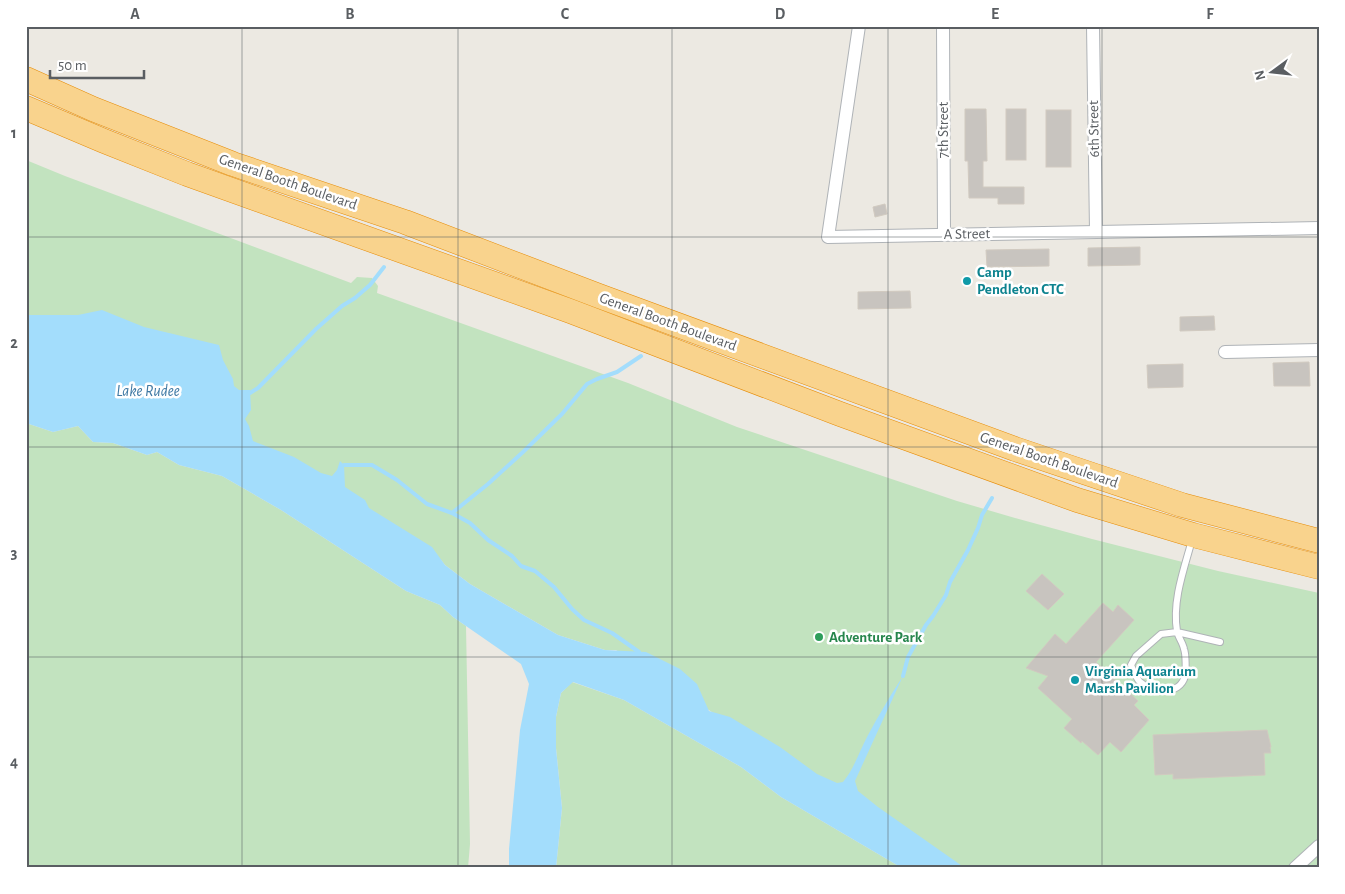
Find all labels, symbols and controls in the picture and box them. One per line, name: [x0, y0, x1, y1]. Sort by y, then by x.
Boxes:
text: A: [130, 6, 140, 22]
text: B: [345, 6, 355, 22]
text: C: [561, 6, 570, 22]
text: D: [775, 6, 786, 22]
text: E: [991, 6, 999, 22]
text: F: [1206, 6, 1214, 22]
scale bar: [50, 48, 144, 80]
north arrow: [1248, 48, 1298, 98]
text: 50 m: [58, 58, 87, 73]
text: N: [1252, 69, 1268, 82]
street label: 6th Street: [1086, 100, 1102, 158]
street label: 7th Street: [936, 101, 951, 158]
text: 1: [11, 125, 17, 141]
street label: General Booth Boulevard: [217, 151, 359, 213]
street label: A Street: [944, 226, 991, 242]
place label: Camp Pendleton CTC: [977, 265, 1064, 297]
marker: Camp Pendleton CTC: [961, 275, 973, 287]
street label: General Booth Boulevard: [597, 290, 739, 354]
text: 2: [10, 335, 18, 351]
water label: Lake Rudee: [116, 383, 180, 399]
street label: General Booth Boulevard: [978, 429, 1120, 491]
text: 3: [11, 545, 18, 561]
place label: Adventure Park: [829, 630, 923, 645]
marker: Adventure Park: [813, 631, 825, 643]
place label: Virginia Aquarium Marsh Pavilion: [1085, 664, 1196, 696]
marker: Virginia Aquarium Marsh Pavilion: [1069, 674, 1081, 686]
text: 4: [10, 754, 18, 770]

